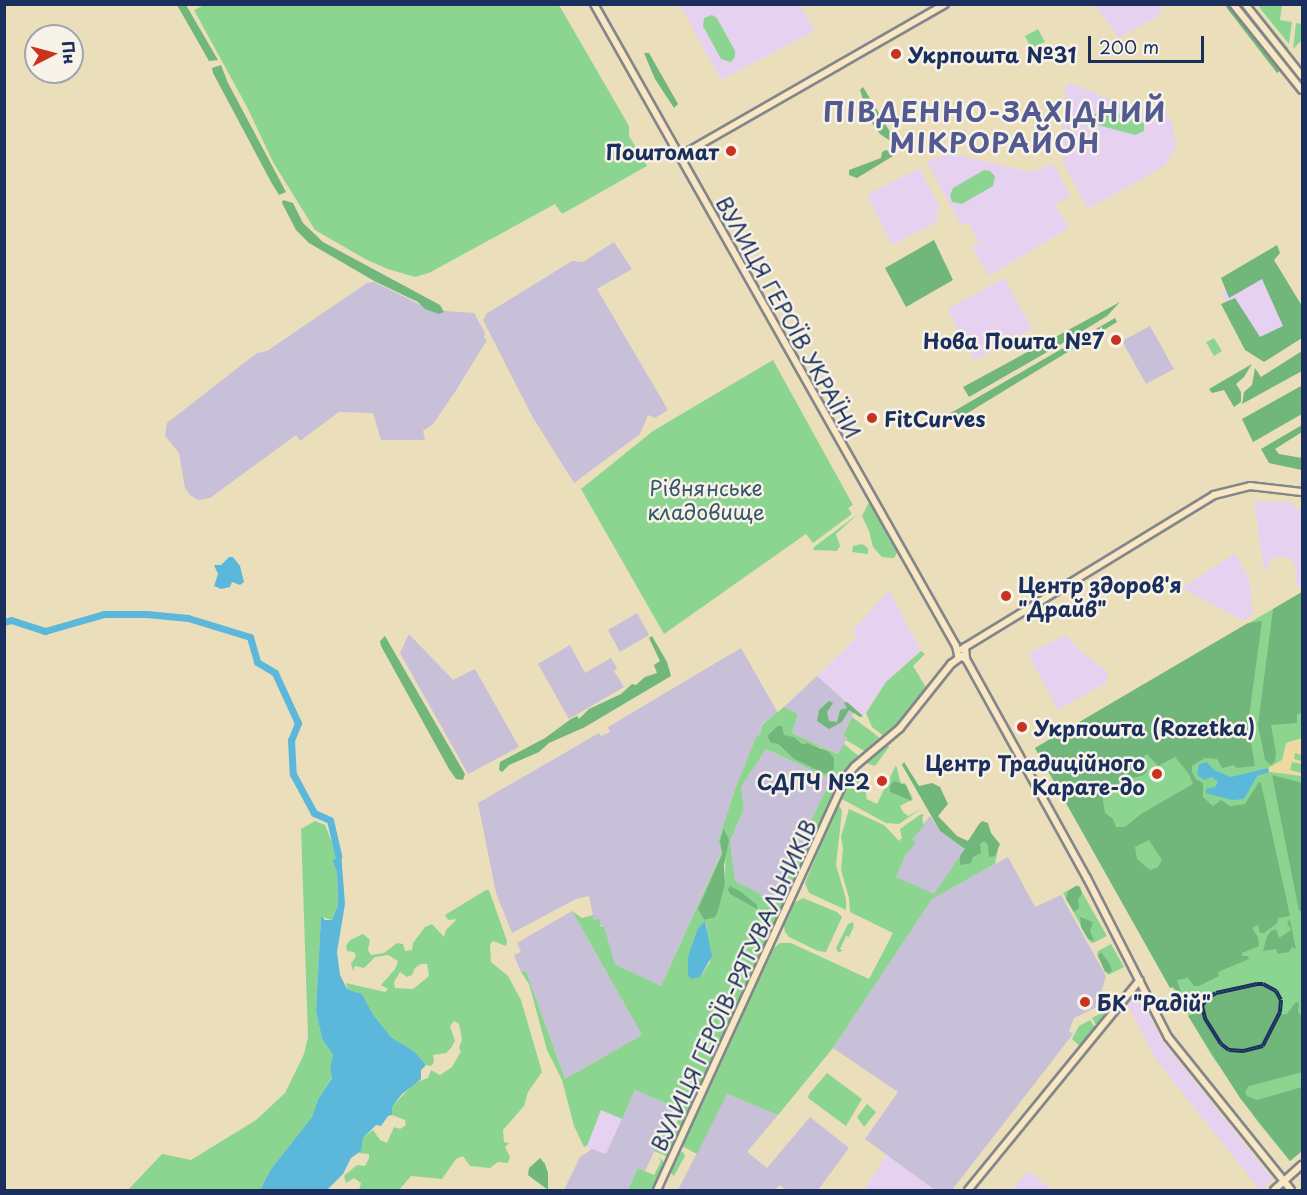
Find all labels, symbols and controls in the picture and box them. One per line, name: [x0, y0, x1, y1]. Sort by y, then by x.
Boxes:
north arrow: [24, 24, 84, 84]
scale bar: [1091, 24, 1206, 62]
text: 200 m: [1099, 33, 1159, 60]
text: Пн: [57, 40, 83, 65]
place label: Укрпошта №31: [908, 41, 1077, 67]
marker: Укрпошта №31: [889, 47, 903, 61]
district label: ПІВДЕННО-ЗАХІДНИЙ МІКРОРАЙОН: [825, 94, 1165, 157]
place label: Поштомат: [606, 138, 719, 164]
marker: Поштомат: [724, 144, 738, 158]
street label: ВУЛИЦЯ ГЕРОЇВ УКРАЇНИ: [712, 191, 866, 443]
place label: Нова Пошта №7: [922, 327, 1104, 353]
marker: Нова Пошта №7: [1109, 333, 1123, 347]
place label: FitCurves: [884, 405, 985, 431]
marker: FitCurves: [865, 411, 879, 425]
park label: Рівнянське кладовище: [647, 474, 765, 524]
place label: Центр здоров'я "Драйв": [1018, 571, 1183, 621]
marker: Центр здоров'я "Драйв": [999, 589, 1013, 603]
place label: Укрпошта (Rozetka): [1034, 714, 1255, 740]
marker: Укрпошта (Rozetka): [1015, 720, 1029, 734]
place label: Центр Традиційного Карате-до: [924, 749, 1145, 799]
marker: Центр Традиційного Карате-до: [1150, 767, 1164, 781]
place label: СДПЧ №2: [756, 768, 870, 794]
marker: СДПЧ №2: [875, 774, 889, 788]
street label: ВУЛИЦЯ ГЕРОЇВ-РЯТУВАЛЬНИКІВ: [645, 815, 821, 1155]
place label: БК "Радій": [1097, 989, 1211, 1015]
marker: БК "Радій": [1078, 995, 1092, 1009]

